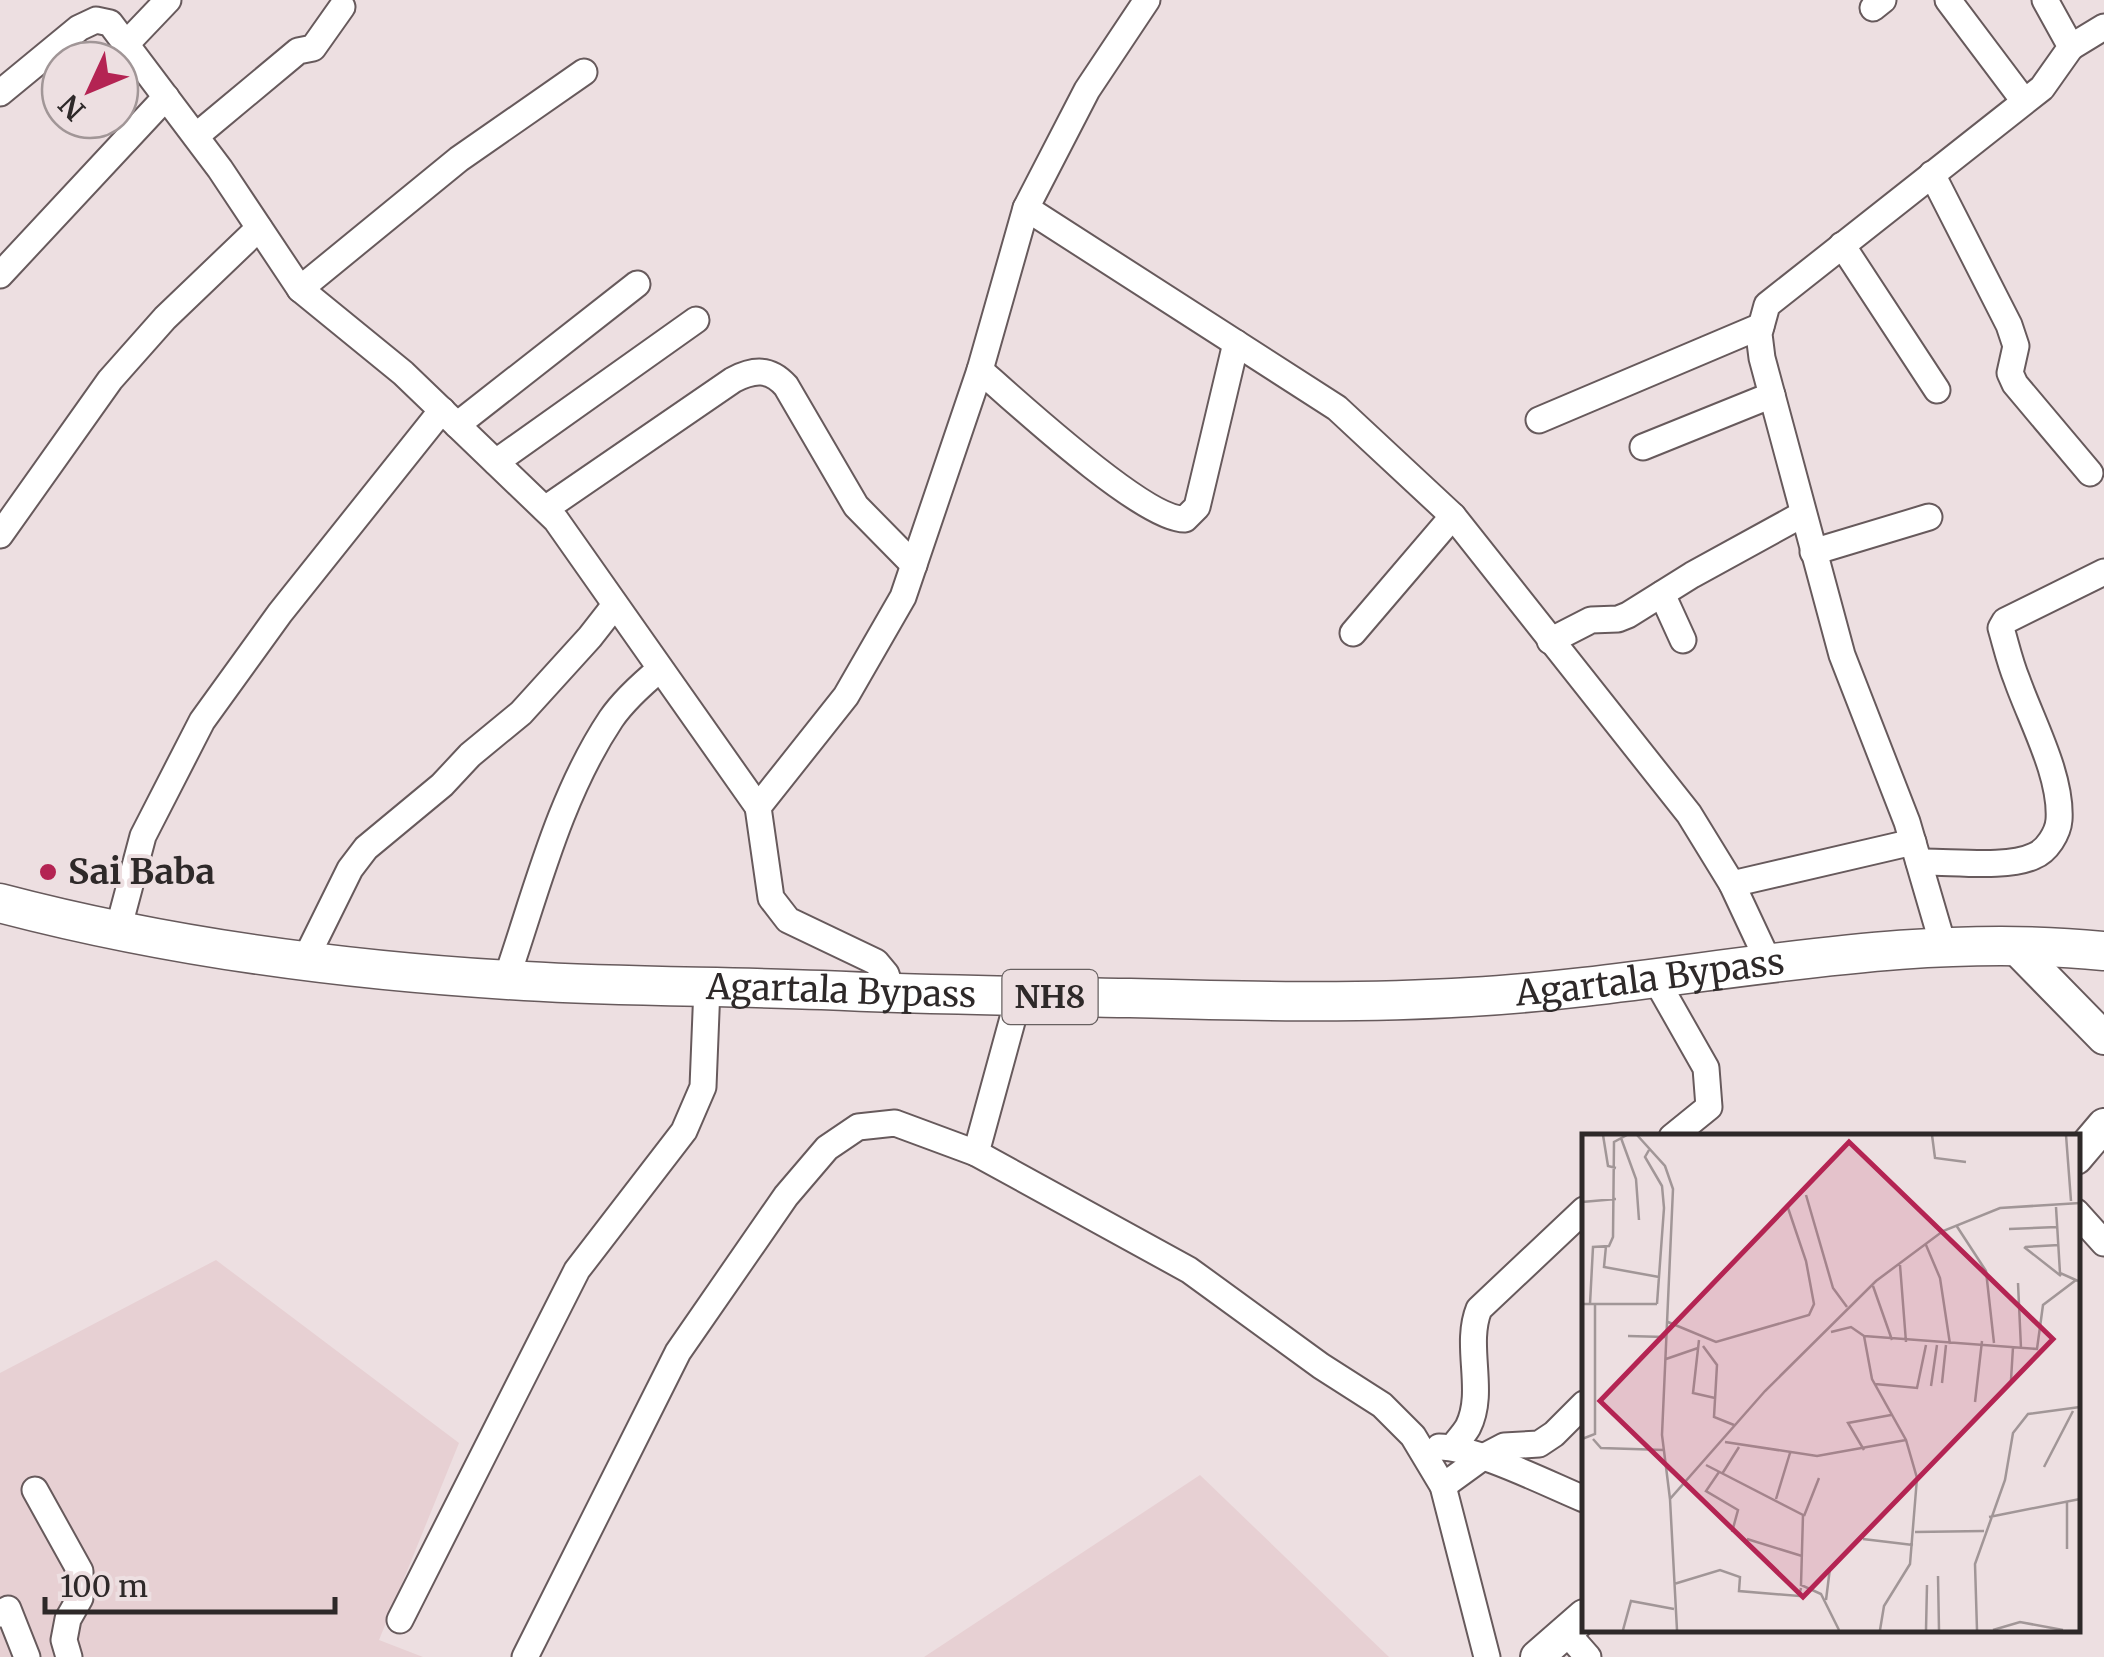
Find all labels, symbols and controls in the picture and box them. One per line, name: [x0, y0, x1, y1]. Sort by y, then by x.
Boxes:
north arrow: [40, 40, 140, 140]
text: N: [51, 87, 93, 128]
place label: Sai Baba: [68, 850, 215, 894]
marker: Sai Baba: [37, 861, 59, 883]
street label: Agartala Bypass: [1513, 940, 1787, 1016]
street label: Agartala Bypass: [705, 965, 977, 1017]
road number: NH8: [1002, 970, 1098, 1024]
inset map: [1582, 1134, 2079, 1632]
scale bar: [45, 1552, 335, 1614]
text: 100 m: [60, 1567, 148, 1605]

